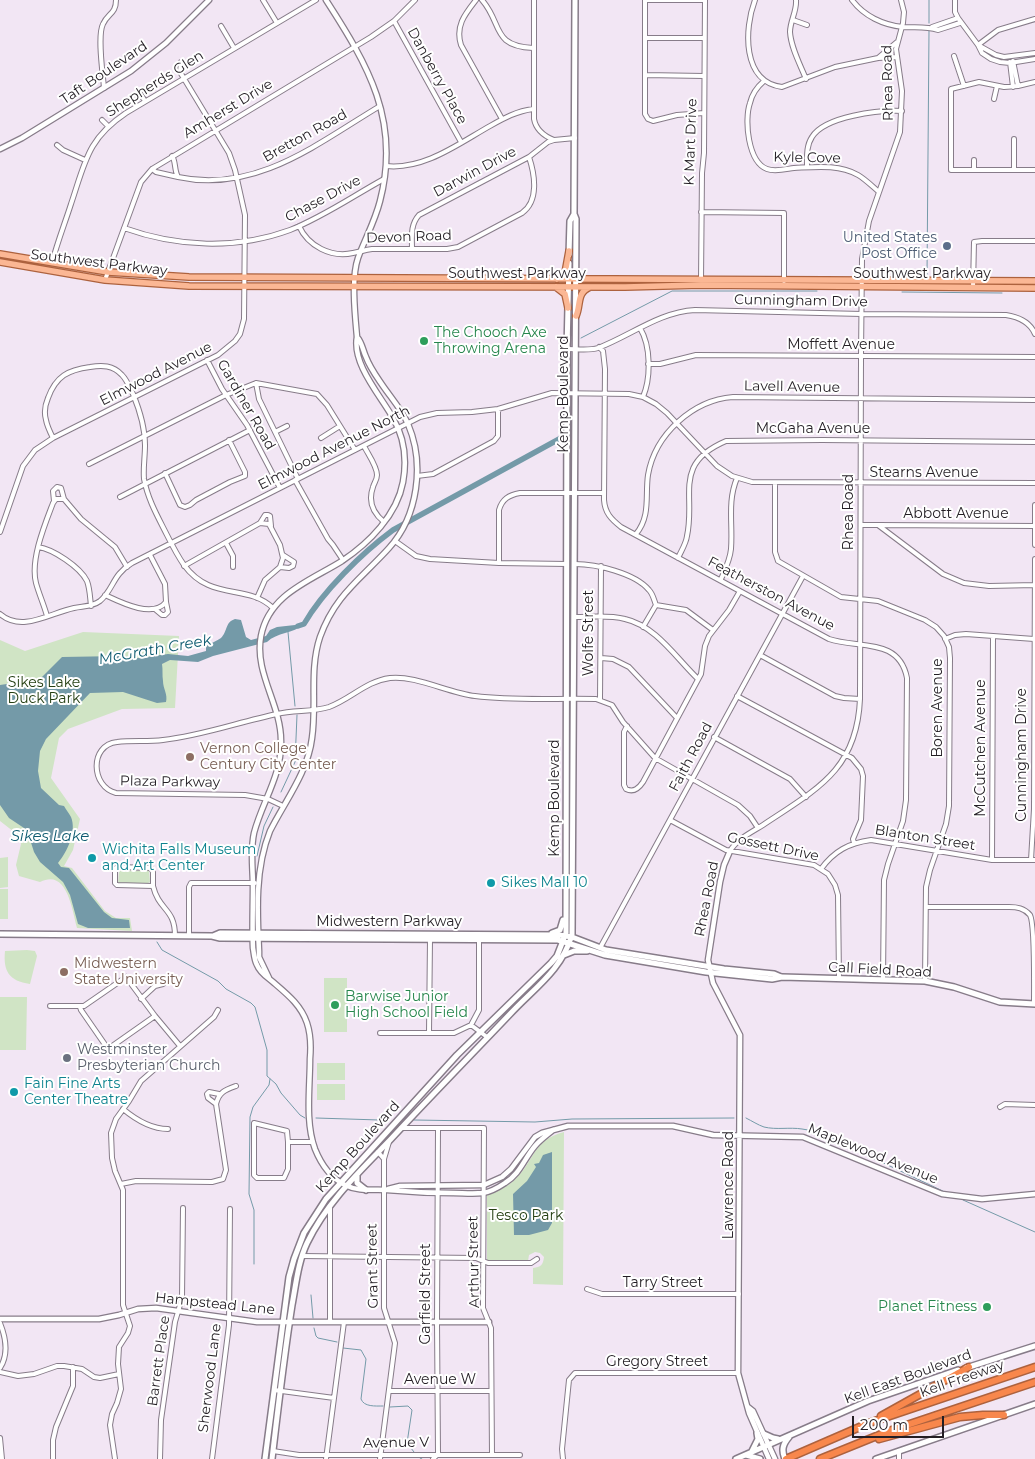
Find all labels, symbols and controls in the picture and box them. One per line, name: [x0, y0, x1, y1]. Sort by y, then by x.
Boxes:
street label: Danberry Place: [404, 25, 470, 127]
street label: Taft Boulevard: [57, 38, 151, 108]
street label: Rhea Road: [879, 45, 897, 121]
street label: Shepherds Glen: [103, 47, 207, 121]
street label: Amherst Drive: [180, 76, 276, 142]
street label: K Mart Drive: [681, 98, 701, 186]
street label: Bretton Road: [260, 106, 350, 166]
street label: Darwin Drive: [431, 143, 519, 201]
street label: Kyle Cove: [773, 149, 841, 167]
street label: Chase Drive: [282, 172, 364, 226]
street label: Devon Road: [366, 227, 452, 247]
place label: United States Post Office: [843, 230, 937, 262]
marker: United States Post Office: [941, 240, 953, 252]
street label: Southwest Parkway: [30, 246, 168, 280]
street label: Southwest Parkway: [448, 266, 586, 282]
street label: Southwest Parkway: [853, 266, 991, 282]
street label: Cunningham Drive: [734, 291, 868, 311]
place label: The Chooch Axe Throwing Arena: [434, 325, 547, 358]
marker: The Chooch Axe Throwing Arena: [418, 335, 430, 347]
street label: Kemp Boulevard: [556, 335, 572, 453]
street label: Moffett Avenue: [787, 337, 895, 353]
street label: Elmwood Avenue: [97, 338, 215, 410]
street label: Gardiner Road: [213, 357, 279, 453]
street label: Lavell Avenue: [744, 378, 840, 396]
street label: Elmwood Avenue North: [255, 402, 413, 494]
street label: McGaha Avenue: [756, 421, 870, 437]
street label: Stearns Avenue: [870, 465, 978, 481]
street label: Rhea Road: [841, 474, 857, 550]
street label: Abbott Avenue: [903, 506, 1009, 522]
street label: Featherston Avenue: [705, 553, 837, 635]
street label: Wolfe Street: [581, 590, 597, 676]
water label: McGrath Creek: [97, 631, 213, 669]
street label: Boren Avenue: [930, 658, 946, 758]
park label: Sikes Lake Duck Park: [8, 675, 80, 708]
street label: McCutchen Avenue: [973, 679, 989, 817]
street label: Cunningham Drive: [1014, 688, 1030, 822]
street label: Faith Road: [666, 720, 716, 794]
street label: Kemp Boulevard: [547, 739, 563, 857]
place label: Vernon College Century City Center: [200, 741, 336, 774]
marker: Vernon College Century City Center: [184, 751, 196, 763]
street label: Plaza Parkway: [120, 773, 220, 791]
street label: Blanton Street: [873, 822, 977, 854]
water label: Sikes Lake: [11, 828, 89, 846]
street label: Gossett Drive: [726, 829, 820, 865]
place label: Wichita Falls Museum and Art Center: [102, 842, 256, 874]
marker: Wichita Falls Museum and Art Center: [86, 852, 98, 864]
street label: Rhea Road: [691, 860, 723, 938]
place label: Sikes Mall 10: [501, 875, 588, 891]
marker: Sikes Mall 10: [485, 877, 497, 889]
street label: Midwestern Parkway: [316, 914, 462, 930]
place label: Midwestern State University: [74, 956, 183, 989]
street label: Call Field Road: [828, 959, 932, 981]
marker: Midwestern State University: [58, 966, 70, 978]
place label: Barwise Junior High School Field: [345, 989, 468, 1022]
marker: Barwise Junior High School Field: [329, 999, 341, 1011]
place label: Westminster Presbyterian Church: [77, 1042, 220, 1074]
marker: Westminster Presbyterian Church: [61, 1052, 73, 1064]
place label: Fain Fine Arts Center Theatre: [24, 1076, 128, 1108]
marker: Fain Fine Arts Center Theatre: [8, 1086, 20, 1098]
street label: Kemp Boulevard: [312, 1098, 404, 1196]
street label: Maplewood Avenue: [805, 1120, 941, 1188]
street label: Lawrence Road: [721, 1131, 737, 1239]
park label: Tesco Park: [489, 1208, 563, 1224]
street label: Arthur Street: [465, 1216, 483, 1308]
street label: Grant Street: [364, 1223, 382, 1309]
street label: Garfield Street: [418, 1243, 434, 1345]
street label: Tarry Street: [623, 1275, 703, 1291]
street label: Hampstead Lane: [154, 1289, 276, 1319]
place label: Planet Fitness: [878, 1299, 977, 1315]
marker: Planet Fitness: [981, 1301, 993, 1313]
street label: Barrett Place: [144, 1315, 174, 1407]
street label: Sherwood Lane: [195, 1323, 225, 1433]
street label: Kell East Boulevard: [842, 1346, 974, 1408]
street label: Gregory Street: [606, 1354, 708, 1370]
street label: Kell Freeway: [918, 1357, 1006, 1401]
street label: Avenue W: [404, 1372, 476, 1388]
scale bar: [855, 1406, 948, 1438]
text: 200 m: [860, 1415, 908, 1434]
street label: Avenue V: [363, 1434, 429, 1452]

